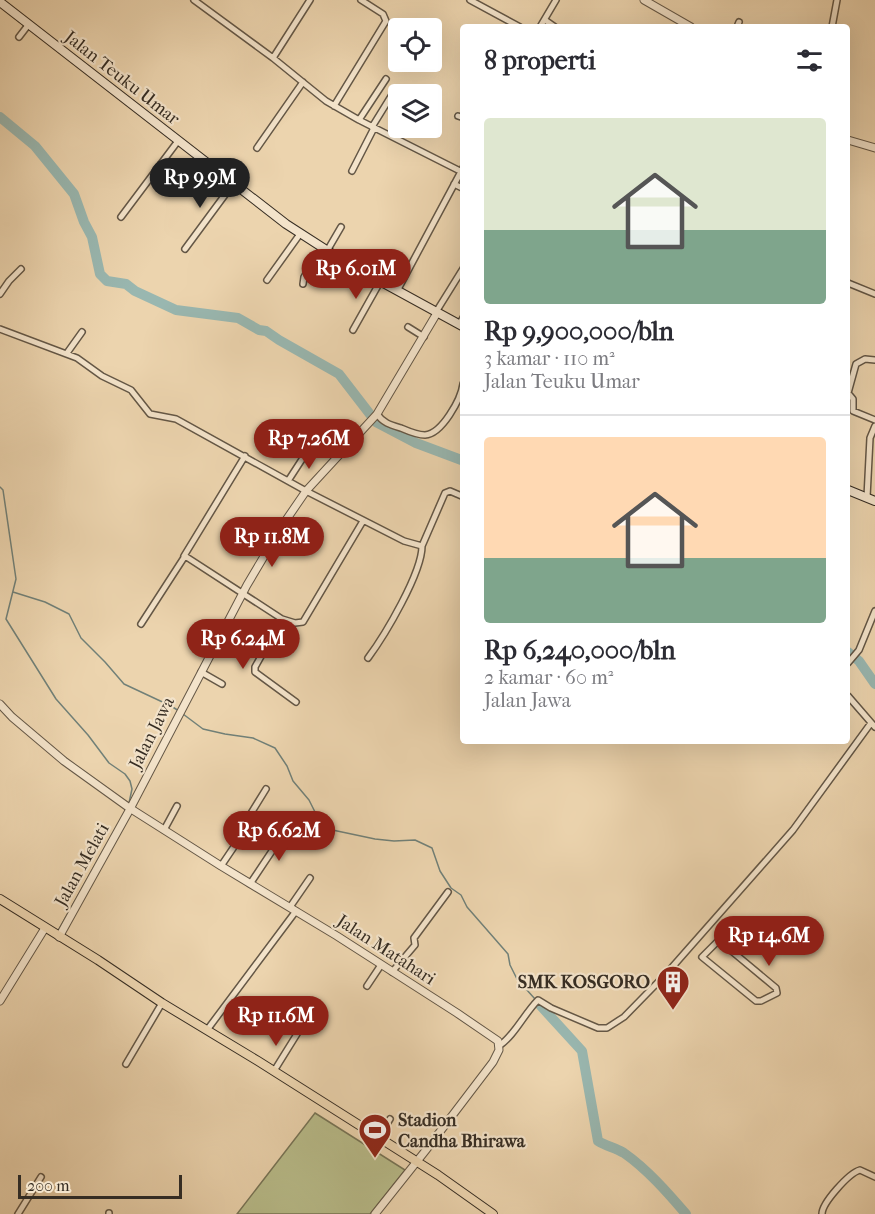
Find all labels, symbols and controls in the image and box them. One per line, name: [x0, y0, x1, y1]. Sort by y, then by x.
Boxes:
map controls: [388, 18, 442, 138]
button: locate: [388, 18, 442, 72]
street label: Jalan Teuku Umar: [59, 25, 184, 130]
icon: filters: [793, 44, 826, 77]
text: 8 properti: [484, 45, 596, 76]
button: layers: [388, 84, 442, 138]
icon: home: [601, 157, 709, 265]
pin: Rp 9.9M: [145, 158, 255, 209]
text: Rp 9.9M: [164, 166, 236, 189]
pin: Rp 6.01M: [294, 249, 418, 300]
text: Rp 6.01M: [316, 257, 396, 280]
text: Rp 9,900,000/bln: [484, 316, 674, 347]
text: 3 kamar · 110 m²: [484, 347, 615, 370]
text: Jalan Teuku Umar: [484, 370, 640, 393]
pin: Rp 7.26M: [247, 419, 371, 470]
text: Rp 7.26M: [268, 427, 350, 450]
icon: home: [601, 476, 709, 584]
pin: Rp 11.8M: [210, 517, 334, 568]
text: Rp 11.8M: [234, 525, 310, 548]
pin: Rp 6.24M: [181, 619, 305, 670]
text: Rp 6.24M: [201, 627, 285, 650]
text: Rp 6,240,000/bln: [484, 635, 675, 666]
text: 2 kamar · 60 m²: [484, 666, 613, 689]
text: Jalan Jawa: [484, 689, 571, 712]
street label: Jalan Jawa: [124, 693, 179, 774]
pin: Rp 6.62M: [217, 811, 341, 862]
street label: Jalan Melati: [49, 819, 114, 912]
text: Rp 6.62M: [237, 819, 321, 842]
street label: Jalan Matahari: [331, 909, 440, 990]
pin: Rp 14.6M: [707, 916, 831, 967]
text: Rp 14.6M: [728, 924, 810, 947]
building icon: SMK KOSGORO: [655, 964, 691, 1011]
place label: SMK KOSGORO: [518, 972, 650, 993]
pin: Rp 11.6M: [214, 996, 338, 1047]
text: Rp 11.6M: [238, 1004, 314, 1027]
place label: Stadion Candha Bhirawa: [398, 1110, 526, 1152]
sports icon: Stadion Candha Bhirawa: [357, 1112, 393, 1159]
scale bar: [18, 1172, 182, 1200]
text: 200 m: [27, 1176, 70, 1195]

